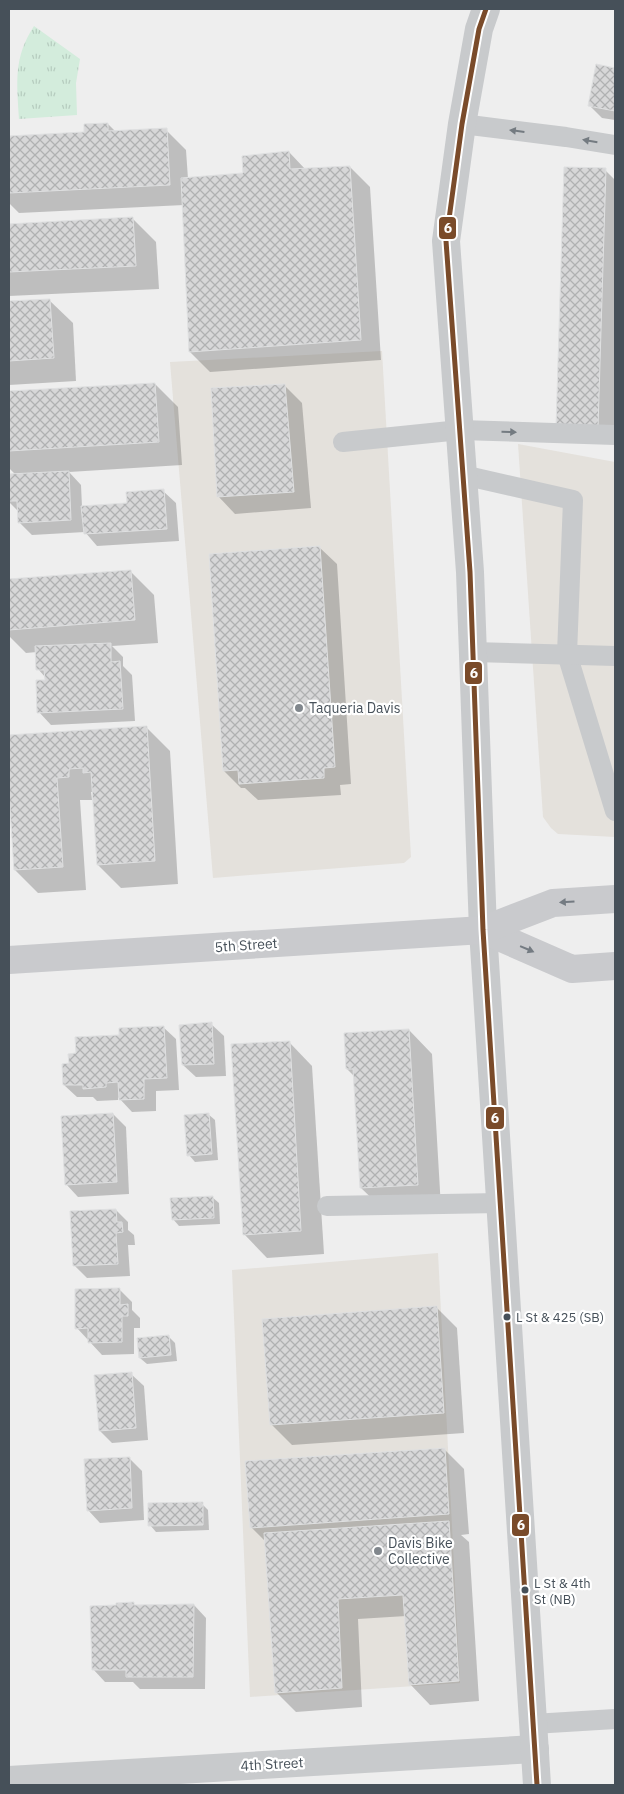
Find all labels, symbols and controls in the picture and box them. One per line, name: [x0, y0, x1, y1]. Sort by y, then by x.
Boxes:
one-way arrow: [509, 127, 525, 135]
one-way arrow: [582, 137, 598, 145]
line badge: 6: [438, 216, 457, 240]
text: 6: [444, 219, 452, 237]
one-way arrow: [501, 428, 517, 436]
line badge: 6: [464, 661, 483, 685]
text: 6: [470, 664, 478, 682]
place label: Taqueria Davis: [309, 699, 401, 717]
marker: Taqueria Davis: [293, 702, 305, 714]
one-way arrow: [558, 899, 574, 907]
street label: 5th Street: [214, 934, 278, 956]
one-way arrow: [520, 946, 534, 954]
line badge: 6: [485, 1106, 505, 1130]
text: 6: [491, 1109, 499, 1127]
place label: L St & 425 (SB): [516, 1309, 604, 1326]
marker: L St & 425 (SB): [502, 1312, 512, 1322]
line badge: 6: [511, 1513, 530, 1537]
text: 6: [517, 1516, 525, 1534]
place label: Davis Bike Collective: [388, 1534, 453, 1568]
marker: Davis Bike Collective: [372, 1545, 384, 1557]
place label: L St & 4th St (NB): [534, 1575, 591, 1608]
marker: L St & 4th St (NB): [520, 1585, 530, 1595]
street label: 4th Street: [240, 1753, 304, 1775]

